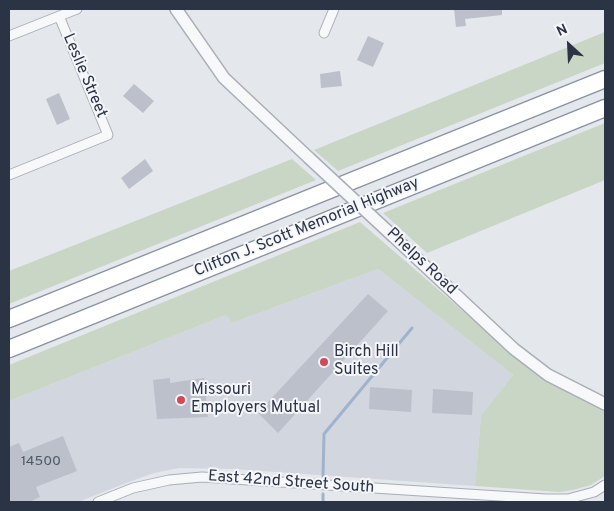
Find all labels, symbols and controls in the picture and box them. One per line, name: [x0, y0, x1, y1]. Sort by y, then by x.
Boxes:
north arrow: [544, 20, 594, 70]
text: N: [554, 21, 571, 41]
street label: Leslie Street: [58, 31, 110, 121]
street label: Clifton J. Scott Memorial Highway: [192, 174, 422, 282]
street label: Phelps Road: [382, 225, 460, 299]
place label: Birch Hill Suites: [334, 343, 399, 381]
marker: Birch Hill Suites: [318, 356, 330, 368]
place label: Missouri Employers Mutual: [191, 381, 320, 419]
marker: Missouri Employers Mutual: [175, 394, 187, 406]
house number: 14500: [21, 454, 61, 470]
street label: East 42nd Street South: [207, 468, 375, 498]

